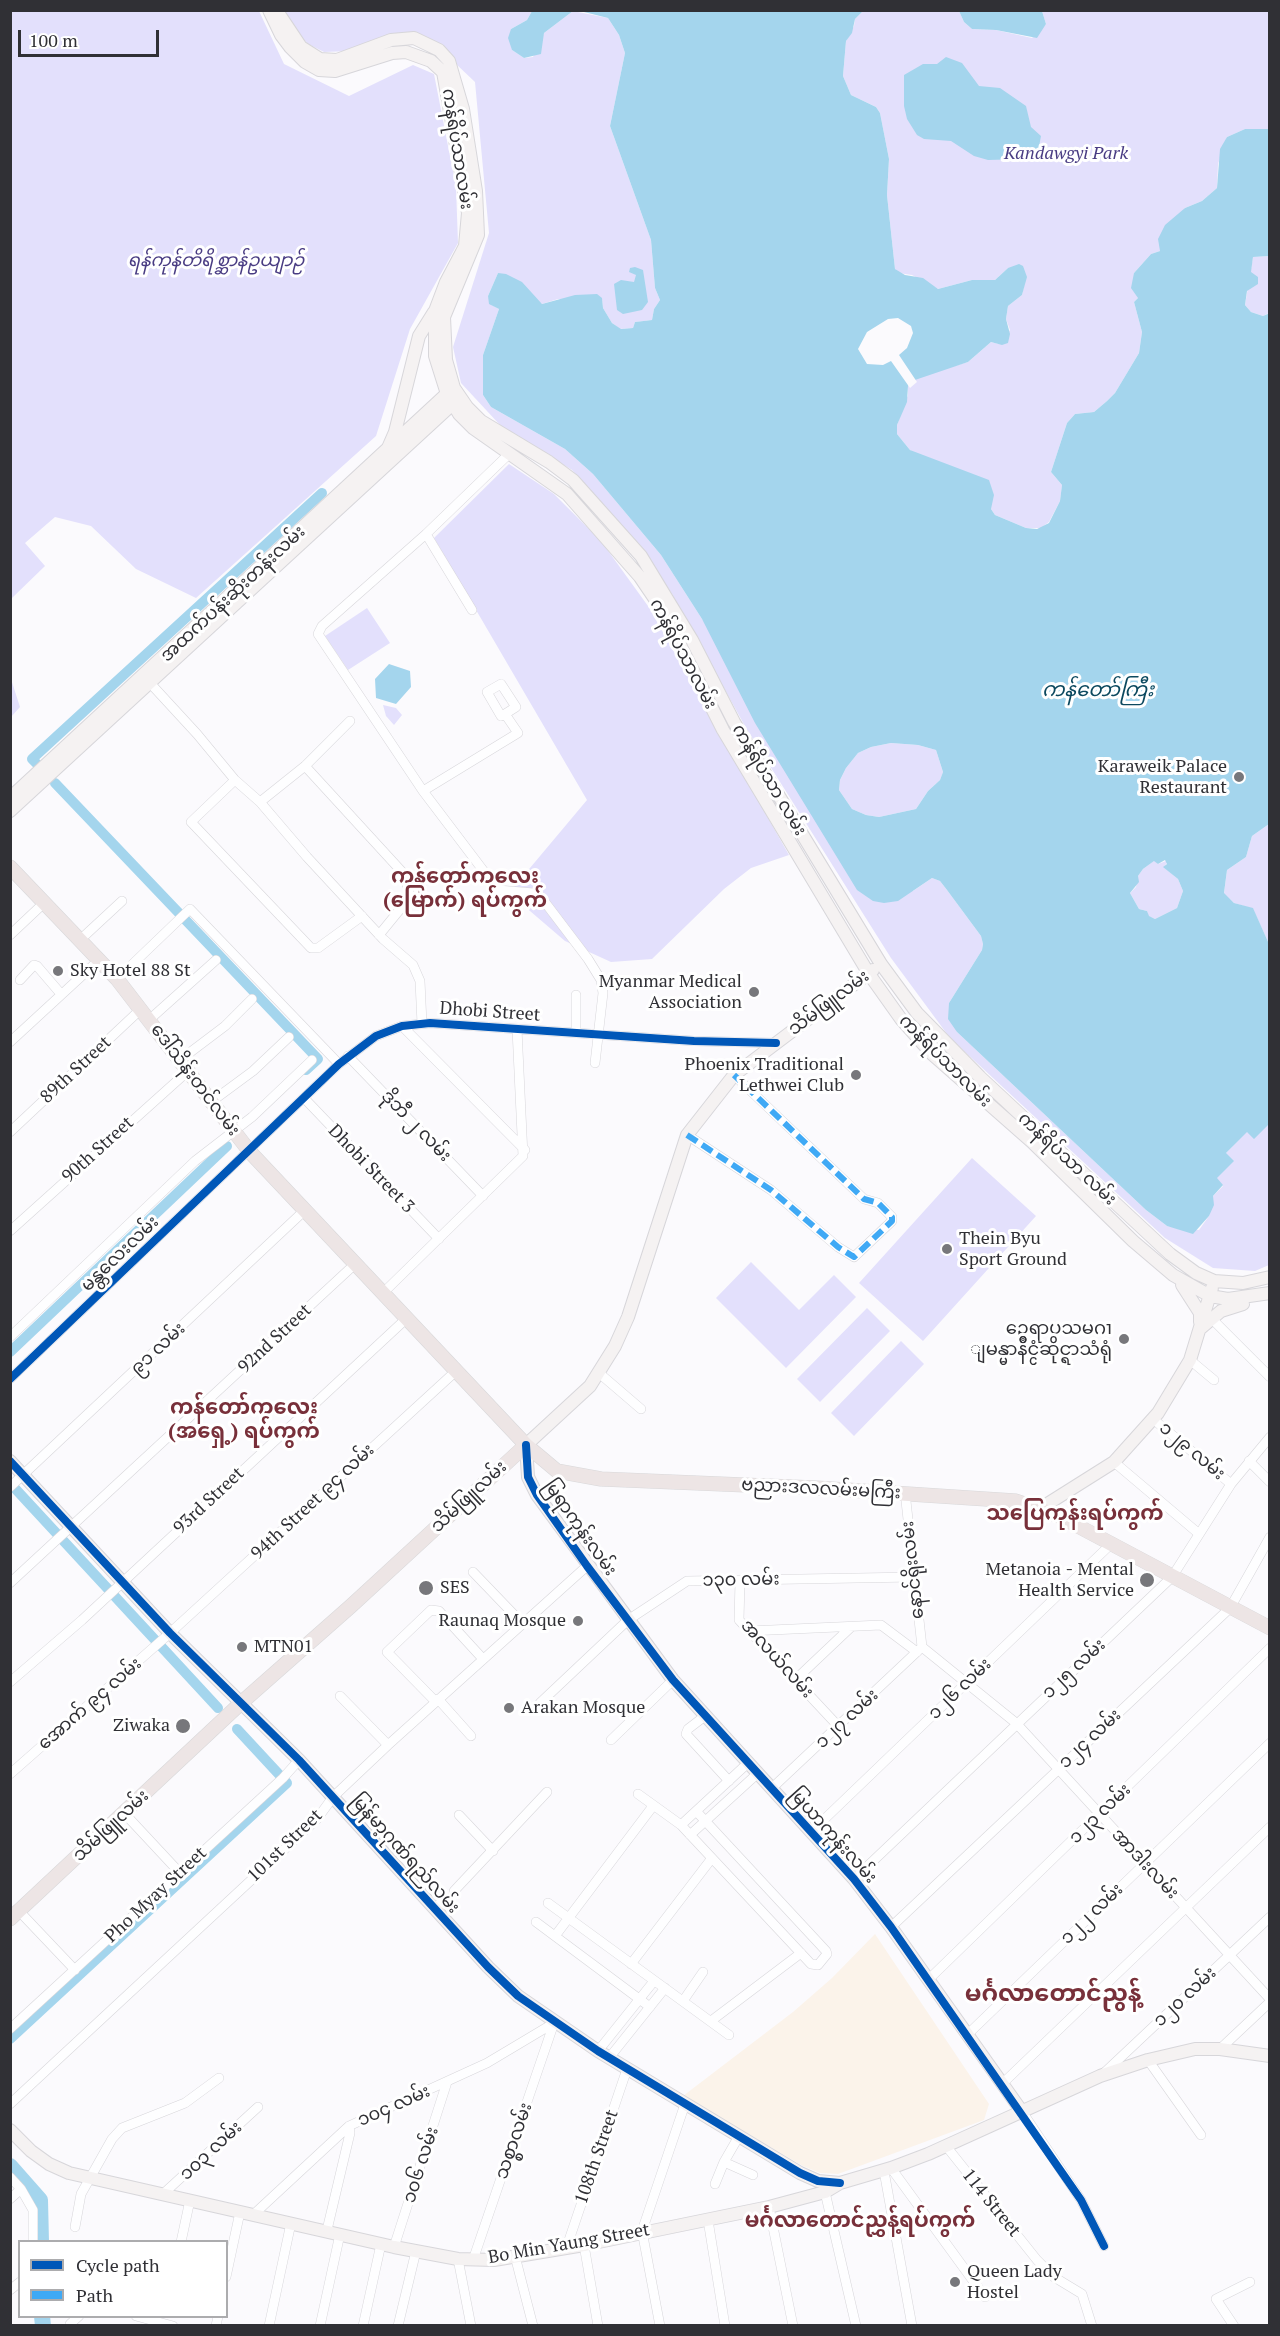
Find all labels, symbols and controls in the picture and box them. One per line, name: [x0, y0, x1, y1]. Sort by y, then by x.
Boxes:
scale bar: [21, 18, 162, 56]
text: 100 m: [29, 28, 78, 52]
street label: ကန်ရိပ်သာလမ်း: [437, 87, 477, 211]
park label: Kandawgyi Park: [1004, 143, 1128, 165]
park label: ရန်ကုန်တိရိစ္ဆာန်ဥယျာဉ်: [128, 250, 304, 272]
street label: အထက်ပန်းဆိုးတန်းလမ်း: [156, 521, 310, 667]
street label: ကန်ရိပ်သာလမ်း: [645, 595, 721, 713]
water label: ကန်တော်ကြီး: [1042, 678, 1154, 702]
street label: ကန်ရိပ်သာ လမ်း: [727, 720, 811, 840]
place label: Karaweik Palace Restaurant: [1098, 756, 1227, 798]
marker: Karaweik Palace Restaurant: [1232, 770, 1246, 784]
district label: ကန်တော်ကလေး (မြောက်) ရပ်ကွက်: [383, 864, 547, 914]
place label: Sky Hotel 88 St: [70, 960, 191, 982]
marker: Sky Hotel 88 St: [51, 964, 65, 978]
street label: သိမ်ဖြူလမ်း: [784, 966, 874, 1040]
place label: Myanmar Medical Association: [599, 971, 742, 1014]
marker: Myanmar Medical Association: [747, 985, 761, 999]
street label: Dhobi Street: [439, 998, 541, 1026]
street label: ကန်ရိပ်သာလမ်း: [894, 1010, 996, 1112]
street label: ဒေါ်သိန်းတင်လမ်း: [146, 1020, 244, 1140]
street label: 89th Street: [36, 1032, 116, 1108]
place label: Phoenix Traditional Lethwei Club: [685, 1054, 844, 1096]
marker: Phoenix Traditional Lethwei Club: [849, 1068, 863, 1082]
street label: ဒိုဘီ ၂ လမ်း: [377, 1086, 455, 1166]
street label: ကန်ရိပ်သာ လမ်း: [1013, 1108, 1121, 1210]
street label: 90th Street: [58, 1112, 138, 1188]
street label: Dhobi Street 3: [323, 1120, 419, 1218]
street label: မန္တလေးလမ်း: [77, 1212, 163, 1296]
place label: Thein Byu Sport Ground: [959, 1228, 1067, 1270]
marker: Thein Byu Sport Ground: [940, 1242, 954, 1256]
street label: 92nd Street: [234, 1300, 316, 1378]
street label: ၉၁ လမ်း: [126, 1318, 190, 1380]
place label: ဥေရာပသမဂၢ ျမန္မာနိဳင္ငံဆိုင္ရာသံရုံ: [970, 1318, 1112, 1360]
marker: ဥေရာပသမဂၢ ျမန္မာနိဳင္ငံဆိုင္ရာသံရုံ: [1117, 1332, 1131, 1346]
district label: ကန်တော်ကလေး (အရှေ့) ရပ်ကွက်: [168, 1395, 320, 1445]
street label: ၁၂၉ လမ်း: [1155, 1417, 1229, 1485]
street label: 94th Street ၉၄ လမ်း: [247, 1439, 379, 1565]
street label: သိမ်ဖြူလမ်း: [427, 1456, 511, 1538]
street label: 93rd Street: [169, 1463, 249, 1539]
street label: ဗညားဒလလမ်းမကြီး: [741, 1474, 901, 1504]
street label: မြရာကုန်းလမ်း: [539, 1476, 621, 1580]
district label: သပြေကုန်းရပ်ကွက်: [986, 1501, 1164, 1527]
street label: နောင်ရိုးလမ်း: [897, 1520, 929, 1620]
place label: Metanoia - Mental Health Service: [985, 1559, 1134, 1602]
street label: ၁၃၀ လမ်း: [702, 1569, 780, 1591]
marker: Metanoia - Mental Health Service: [1138, 1571, 1156, 1589]
place label: SES: [440, 1577, 470, 1599]
marker: SES: [417, 1579, 435, 1597]
place label: Raunaq Mosque: [438, 1610, 566, 1632]
marker: Raunaq Mosque: [571, 1614, 585, 1628]
street label: အလယ်လမ်း: [736, 1615, 818, 1703]
street label: ၁၂၅ လမ်း: [1038, 1634, 1110, 1704]
place label: MTN01: [254, 1636, 313, 1658]
marker: MTN01: [235, 1640, 249, 1654]
street label: အောက် ၉၄ လမ်း: [34, 1653, 146, 1755]
street label: ၁၂၆ လမ်း: [924, 1654, 996, 1724]
street label: ၁၂၇ လမ်း: [811, 1684, 883, 1754]
place label: Arakan Mosque: [521, 1697, 645, 1719]
marker: Arakan Mosque: [502, 1701, 516, 1715]
street label: ၁၂၄ လမ်း: [1054, 1705, 1126, 1773]
place label: Ziwaka: [113, 1715, 170, 1737]
marker: Ziwaka: [174, 1717, 192, 1735]
street label: ၁၂၃ လမ်း: [1065, 1779, 1135, 1849]
street label: မြယာကုန်းလမ်း: [785, 1784, 881, 1888]
street label: သိမ်ဖြူလမ်း: [69, 1785, 153, 1867]
street label: မြန်မာ့ဂုဏ်ရည်လမ်း: [346, 1790, 464, 1918]
street label: 101st Street: [243, 1805, 327, 1887]
street label: အာဒါးလမ်း: [1107, 1824, 1183, 1904]
street label: Pho Myay Street: [101, 1842, 211, 1948]
street label: ၁၂၂ လမ်း: [1056, 1879, 1128, 1949]
street label: ၁၂၀ လမ်း: [1149, 1962, 1221, 2032]
district label: မင်္ဂလာ‌တောင်ညွန့်: [965, 1980, 1141, 2008]
street label: ၁၀၄ လမ်း: [354, 2080, 434, 2132]
street label: သစ္စာလမ်း: [491, 2100, 537, 2182]
street label: 108th Street: [571, 2107, 623, 2207]
street label: ၁၀၃ လမ်း: [175, 2117, 247, 2185]
street label: ၁၀၆ လမ်း: [399, 2124, 443, 2206]
street label: 114 Street: [957, 2165, 1025, 2241]
district label: မင်္ဂလာတောင်ညွှန့်ရပ်ကွက်: [745, 2208, 975, 2234]
street label: Bo Min Yaung Street: [487, 2219, 651, 2269]
legend: [18, 2240, 228, 2318]
text: Cycle path: [76, 2253, 160, 2277]
place label: Queen Lady Hostel: [967, 2261, 1062, 2304]
marker: Queen Lady Hostel: [948, 2275, 962, 2289]
text: Path: [76, 2283, 113, 2307]

